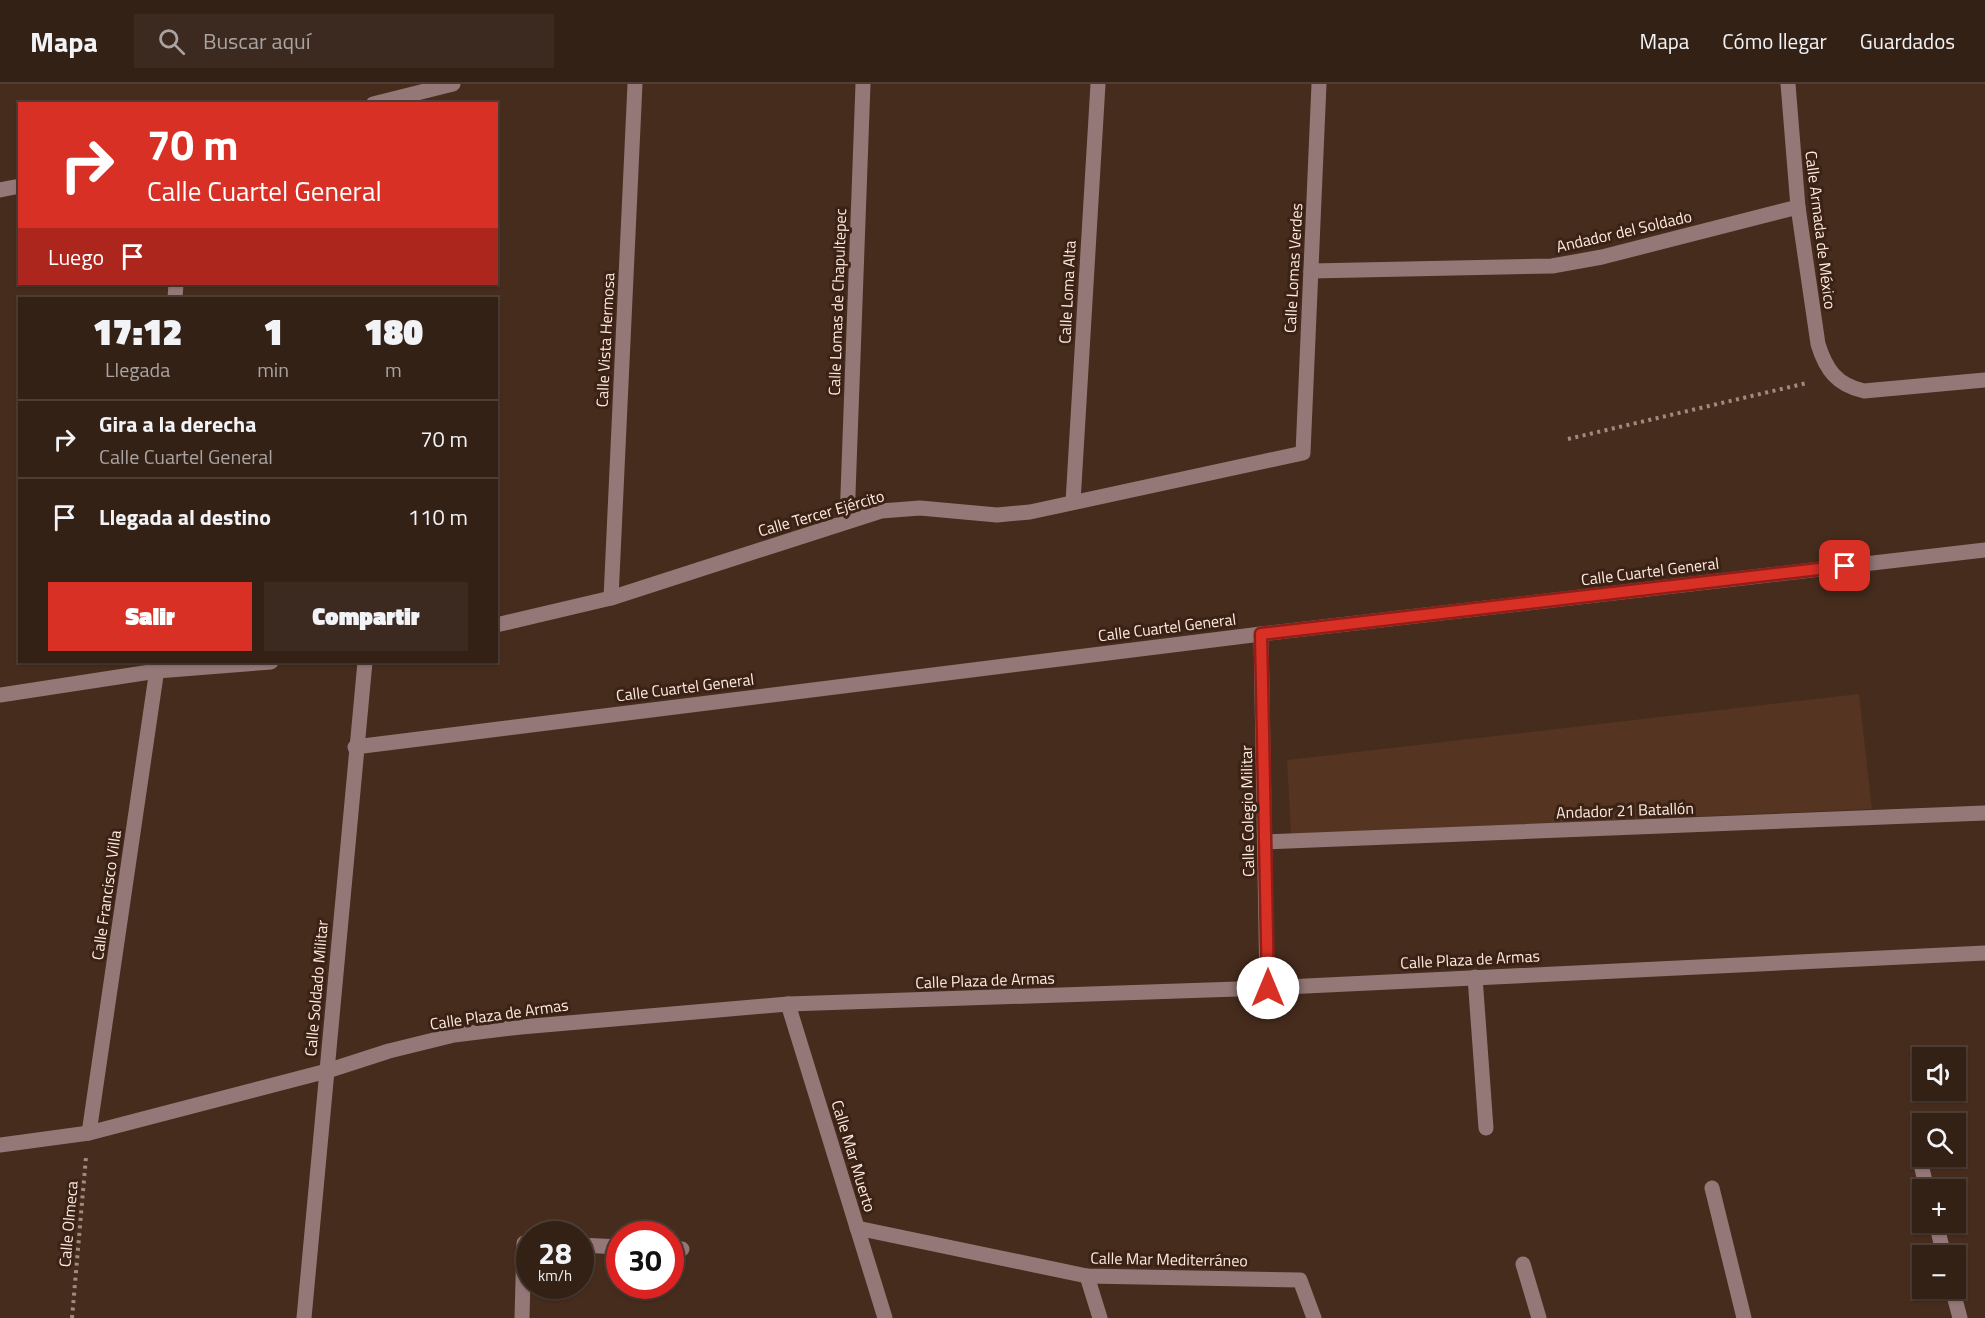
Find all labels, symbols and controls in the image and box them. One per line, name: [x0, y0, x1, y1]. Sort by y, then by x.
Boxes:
search box: [134, 14, 554, 68]
text: Mapa: [30, 20, 98, 63]
text: Buscar aquí: [203, 24, 311, 58]
icon: search: [155, 25, 188, 58]
text: Mapa: [1640, 25, 1689, 57]
text: Cómo llegar: [1722, 25, 1827, 57]
text: Guardados: [1860, 25, 1955, 57]
text: 70 m: [147, 112, 239, 176]
icon: right: [48, 126, 126, 204]
street label: Calle Armada de México: [1799, 149, 1843, 311]
text: Calle Cuartel General: [147, 170, 382, 211]
street label: Calle Lomas Verdes: [1278, 202, 1308, 334]
street label: Andador del Soldado: [1554, 204, 1694, 258]
street label: Calle Lomas de Chapultepec: [822, 208, 852, 396]
text: Luego: [48, 240, 104, 274]
icon: arrive: [116, 240, 149, 273]
street label: Calle Loma Alta: [1052, 240, 1082, 344]
street label: Calle Vista Hermosa: [589, 272, 621, 408]
text: 17:12: [93, 304, 182, 359]
text: 1: [263, 304, 283, 359]
text: 180: [364, 304, 423, 359]
text: Llegada: [105, 354, 170, 385]
text: min: [257, 354, 289, 385]
text: m: [385, 354, 402, 385]
text: Gira a la derecha: [99, 407, 256, 441]
text: 70 m: [420, 422, 468, 456]
icon: right: [48, 423, 81, 456]
text: Calle Cuartel General: [99, 441, 273, 472]
street label: Calle Tercer Ejército: [755, 483, 887, 543]
text: Llegada al destino: [99, 500, 271, 534]
text: 110 m: [408, 500, 468, 534]
icon: arrive: [48, 501, 81, 534]
pin: [1819, 540, 1870, 591]
icon: arrive: [1828, 549, 1861, 582]
street label: Calle Cuartel General: [1580, 551, 1720, 591]
button: Salir: [48, 582, 252, 651]
button: Compartir: [264, 582, 468, 651]
street label: Calle Cuartel General: [1097, 607, 1237, 647]
street label: Calle Cuartel General: [615, 667, 755, 707]
street label: Calle Colegio Militar: [1234, 745, 1260, 877]
street label: Andador 21 Batallón: [1556, 796, 1694, 824]
street label: Calle Francisco Villa: [85, 828, 127, 962]
street label: Calle Soldado Militar: [298, 918, 334, 1057]
street label: Calle Plaza de Armas: [1400, 943, 1540, 975]
position arrow: [1236, 956, 1300, 1020]
street label: Calle Plaza de Armas: [915, 966, 1055, 994]
street label: Calle Plaza de Armas: [428, 992, 570, 1036]
map controls: [1912, 1047, 1966, 1299]
button: sound: [1912, 1047, 1966, 1101]
street label: Calle Mar Muerto: [826, 1097, 882, 1215]
button: search: [1912, 1113, 1966, 1167]
button: +: [1912, 1179, 1966, 1233]
street label: Calle Olmeca: [52, 1180, 84, 1268]
speed limit sign: 30: [606, 1221, 684, 1299]
text: 28: [538, 1230, 572, 1276]
button: −: [1912, 1245, 1966, 1299]
street label: Calle Mar Mediterráneo: [1090, 1246, 1248, 1272]
text: km/h: [538, 1264, 572, 1287]

